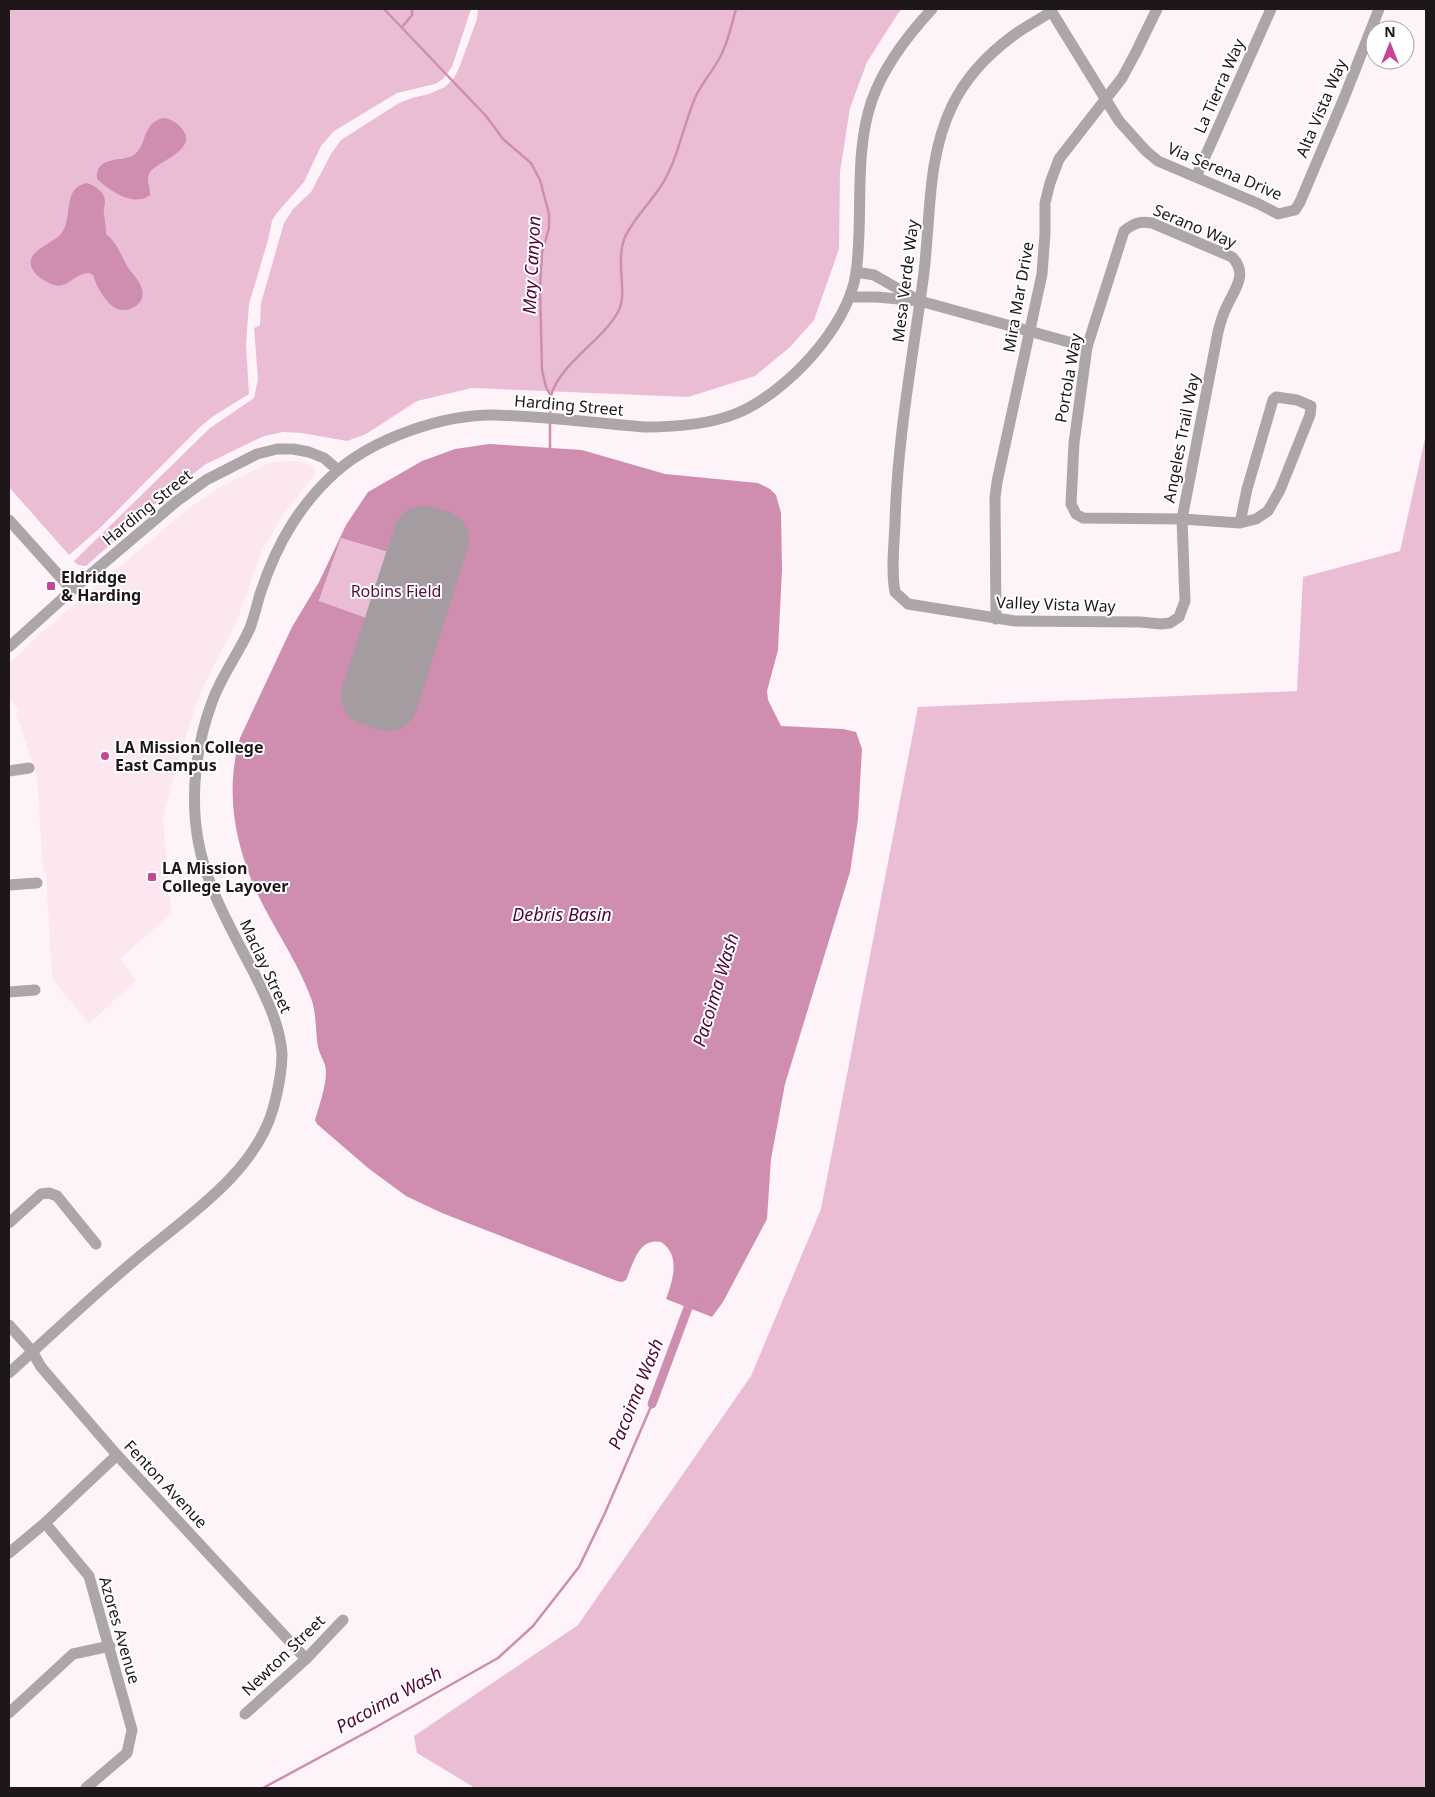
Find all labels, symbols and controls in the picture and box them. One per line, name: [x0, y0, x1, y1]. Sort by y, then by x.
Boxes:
north arrow: [1365, 20, 1415, 70]
text: N: [1384, 22, 1396, 41]
street label: La Tierra Way: [1188, 34, 1250, 137]
street label: Alta Vista Way: [1290, 54, 1352, 161]
street label: Via Serena Drive: [1164, 137, 1286, 205]
street label: Serano Way: [1150, 199, 1241, 254]
water label: May Canyon: [516, 215, 546, 315]
street label: Mesa Verde Way: [887, 217, 924, 344]
street label: Mira Mar Drive: [997, 240, 1039, 354]
street label: Portola Way: [1049, 331, 1087, 424]
street label: Angeles Trail Way: [1158, 371, 1204, 505]
street label: Harding Street: [513, 389, 625, 421]
street label: Harding Street: [97, 464, 197, 550]
place label: Eldridge & Harding: [61, 566, 141, 606]
marker: Eldridge & Harding: [45, 580, 57, 592]
park label: Robins Field: [351, 580, 441, 602]
street label: Valley Vista Way: [996, 591, 1117, 617]
place label: LA Mission College East Campus: [115, 736, 263, 776]
marker: LA Mission College East Campus: [99, 750, 111, 762]
place label: LA Mission College Layover: [162, 857, 288, 897]
marker: LA Mission College Layover: [146, 871, 158, 883]
water label: Debris Basin: [512, 902, 612, 926]
street label: Maclay Street: [235, 915, 297, 1017]
water label: Pacoima Wash: [686, 930, 744, 1049]
water label: Pacoima Wash: [602, 1335, 668, 1453]
street label: Fenton Avenue: [119, 1435, 213, 1533]
street label: Azores Avenue: [94, 1574, 146, 1686]
street label: Newton Street: [237, 1610, 330, 1700]
water label: Pacoima Wash: [331, 1660, 446, 1738]

